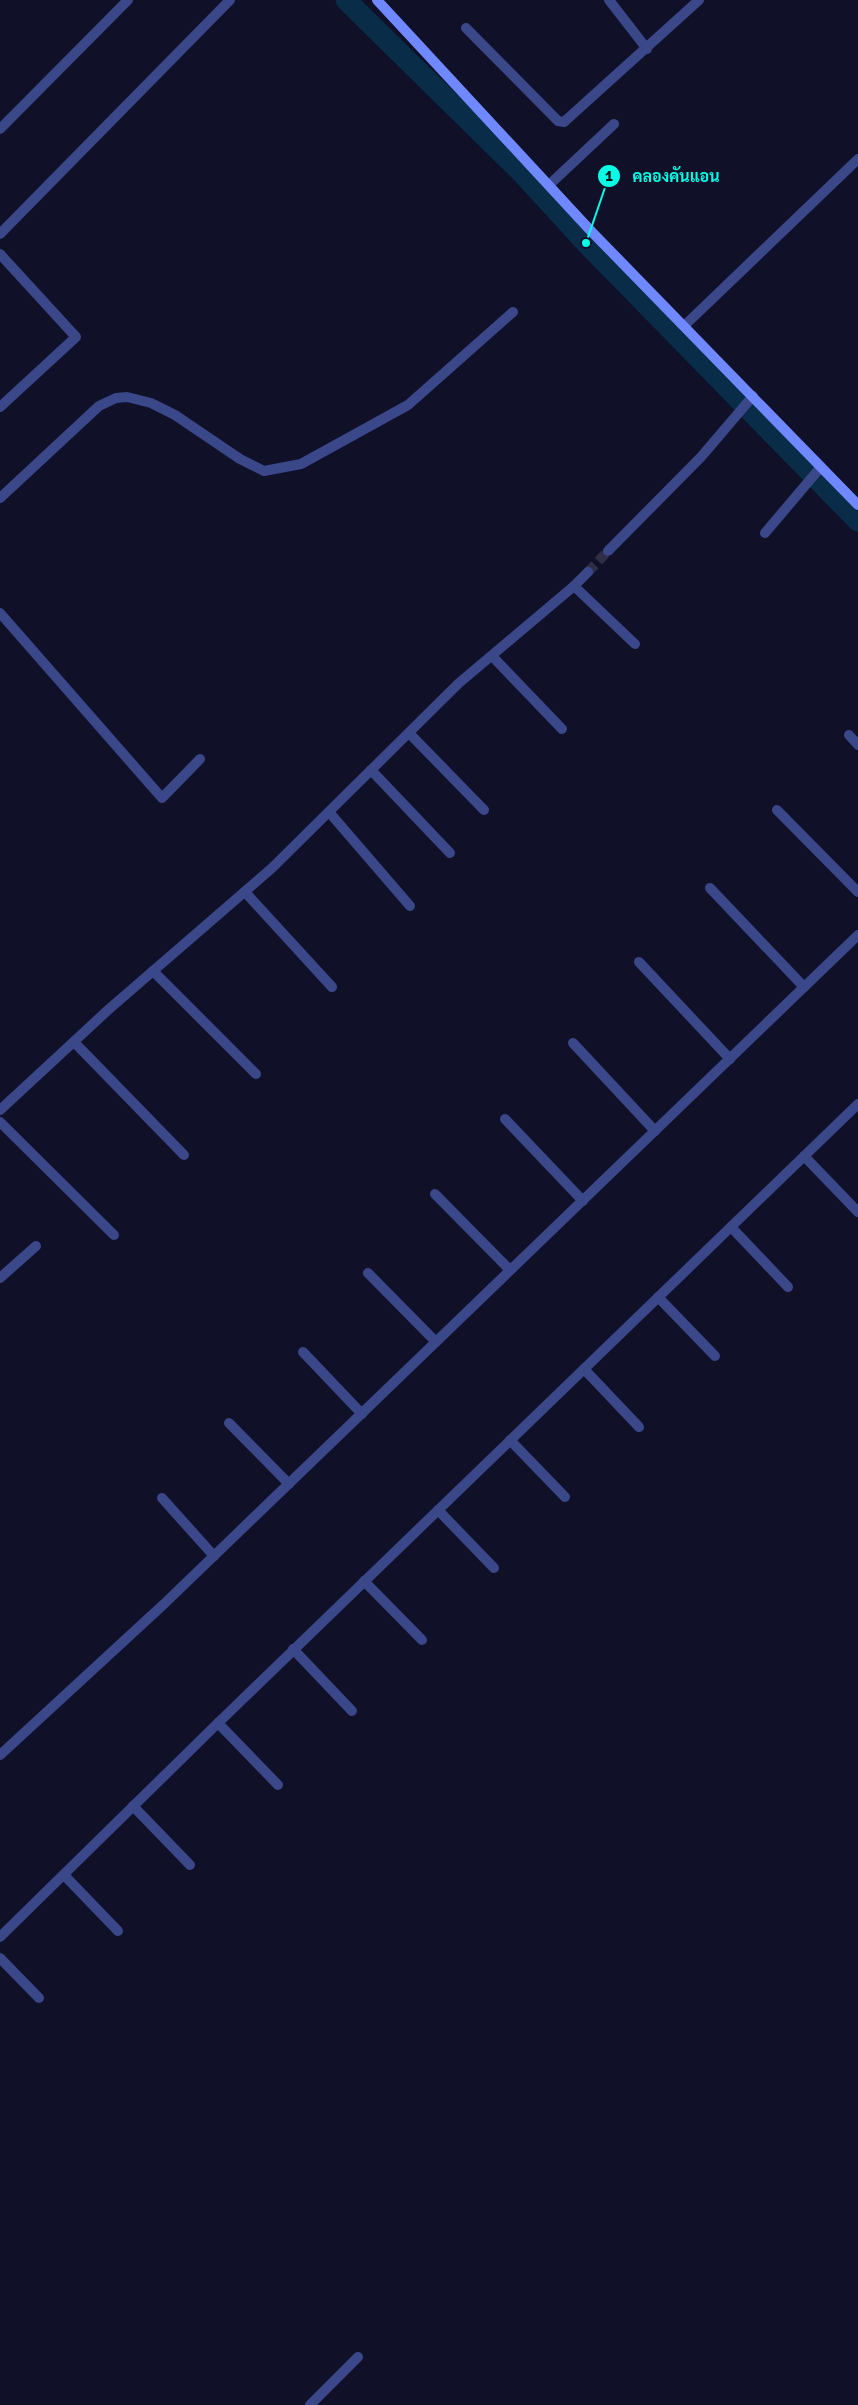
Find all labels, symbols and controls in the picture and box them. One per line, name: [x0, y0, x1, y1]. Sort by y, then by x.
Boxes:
callout: คลองคันแอน: [597, 161, 729, 192]
text: คลองคันแอน: [632, 166, 720, 187]
text: 1: [605, 167, 613, 185]

